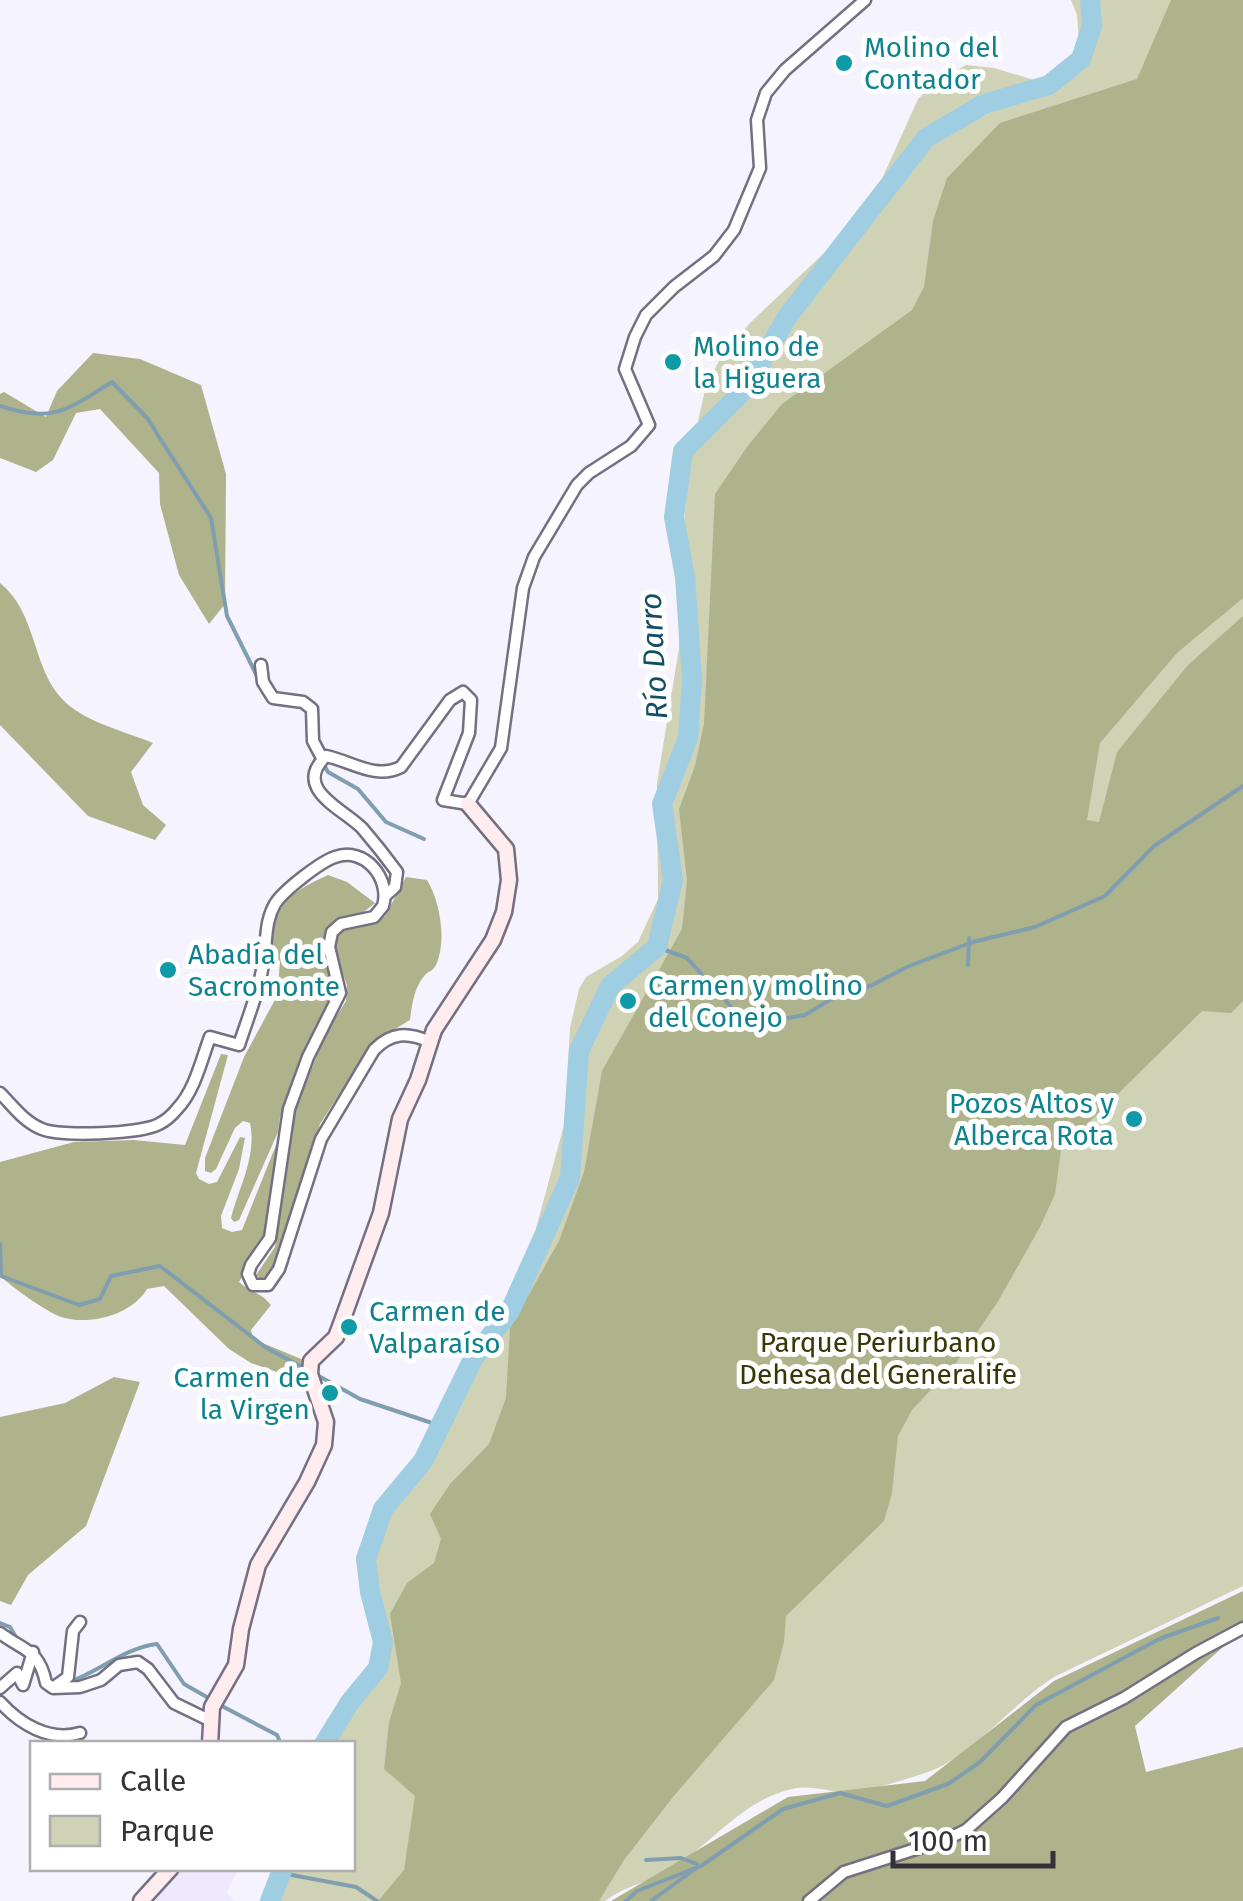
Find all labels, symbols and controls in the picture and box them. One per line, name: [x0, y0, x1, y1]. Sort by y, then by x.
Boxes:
place label: Molino del Contador: [864, 31, 999, 96]
marker: Molino del Contador: [833, 52, 855, 74]
place label: Molino de la Higuera: [693, 330, 822, 395]
marker: Molino de la Higuera: [662, 351, 684, 373]
water label: Río Darro: [633, 592, 675, 720]
place label: Abadía del Sacromonte: [188, 938, 340, 1003]
marker: Abadía del Sacromonte: [157, 959, 179, 981]
place label: Carmen y molino del Conejo: [648, 969, 863, 1034]
marker: Carmen y molino del Conejo: [617, 990, 639, 1012]
place label: Pozos Altos y Alberca Rota: [949, 1087, 1114, 1152]
marker: Pozos Altos y Alberca Rota: [1123, 1108, 1145, 1130]
place label: Carmen de Valparaíso: [369, 1295, 506, 1360]
marker: Carmen de Valparaíso: [338, 1316, 360, 1338]
park label: Parque Periurbano Dehesa del Generalife: [739, 1326, 1017, 1391]
place label: Carmen de la Virgen: [173, 1361, 310, 1426]
marker: Carmen de la Virgen: [319, 1382, 341, 1404]
legend: [30, 1741, 355, 1871]
text: Calle: [120, 1763, 186, 1799]
scale bar: [893, 1806, 1053, 1868]
text: Parque: [120, 1813, 215, 1849]
text: 100 m: [908, 1823, 988, 1859]

